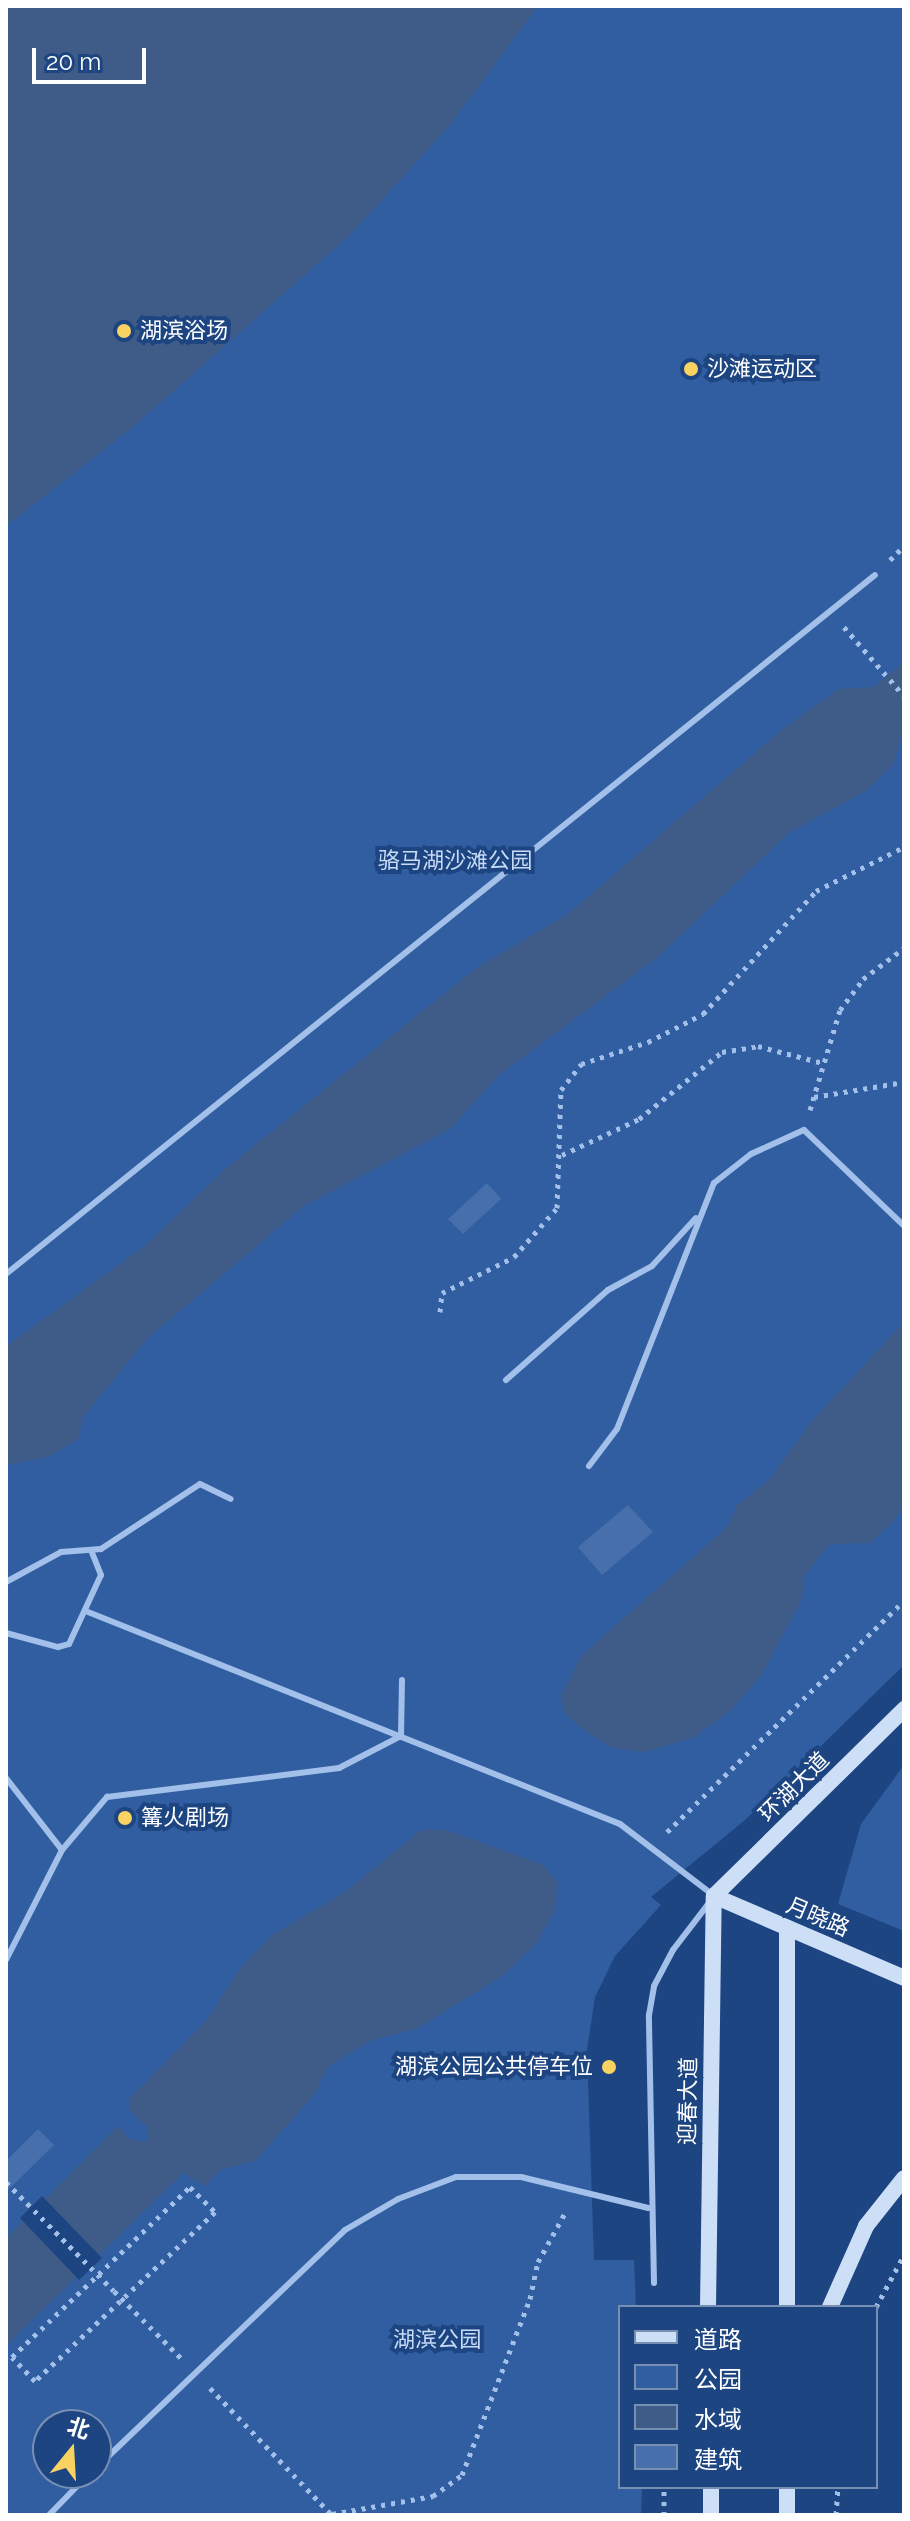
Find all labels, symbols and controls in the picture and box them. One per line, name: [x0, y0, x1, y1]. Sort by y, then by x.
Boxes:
scale bar: [36, 32, 150, 82]
text: 20 m: [46, 47, 101, 76]
place label: 湖滨浴场: [140, 318, 228, 344]
marker: 湖滨浴场: [115, 322, 133, 340]
place label: 沙滩运动区: [707, 356, 817, 382]
marker: 沙滩运动区: [682, 360, 700, 378]
park label: 骆马湖沙滩公园: [378, 848, 532, 874]
street label: 环湖大道: [754, 1747, 834, 1827]
place label: 篝火剧场: [141, 1805, 229, 1831]
marker: 篝火剧场: [116, 1809, 134, 1827]
street label: 月晓路: [782, 1892, 854, 1942]
place label: 湖滨公园公共停车位: [395, 2054, 593, 2080]
street label: 迎春大道: [674, 2057, 702, 2145]
marker: 湖滨公园公共停车位: [600, 2058, 618, 2076]
legend: [618, 2305, 878, 2489]
text: 道路: [694, 2325, 742, 2354]
park label: 湖滨公园: [393, 2327, 481, 2353]
text: 公园: [694, 2365, 742, 2394]
text: 水域: [694, 2405, 742, 2434]
north arrow: [32, 2409, 112, 2489]
text: 北: [64, 2412, 93, 2444]
text: 建筑: [694, 2445, 742, 2474]

